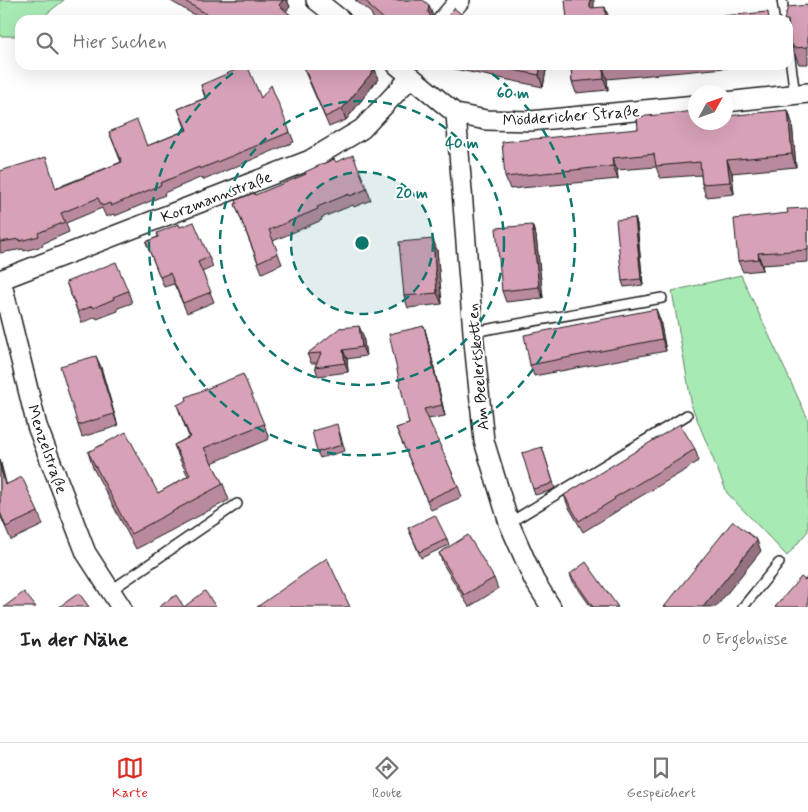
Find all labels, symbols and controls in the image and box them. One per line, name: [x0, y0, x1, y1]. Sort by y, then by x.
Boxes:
search box: [15, 15, 793, 70]
icon: search: [33, 29, 61, 57]
text: Hier suchen: [73, 30, 167, 55]
text: 60 m: [497, 84, 529, 104]
north arrow: [688, 85, 733, 130]
street label: Möddericher Straße: [502, 101, 640, 132]
text: 40 m: [445, 134, 479, 154]
street label: Korzmannstraße: [158, 167, 275, 228]
text: 20 m: [396, 184, 428, 204]
centre of rings: [353, 234, 371, 252]
street label: Am Beelertskotten: [462, 302, 495, 431]
street label: Menzelstraße: [22, 402, 72, 497]
text: In der Nähe: [20, 626, 128, 654]
text: 0 Ergebnisse: [702, 629, 788, 650]
tab: Karte: [112, 754, 148, 802]
tab: Route: [372, 754, 402, 802]
tab: Gespeichert: [627, 754, 696, 802]

